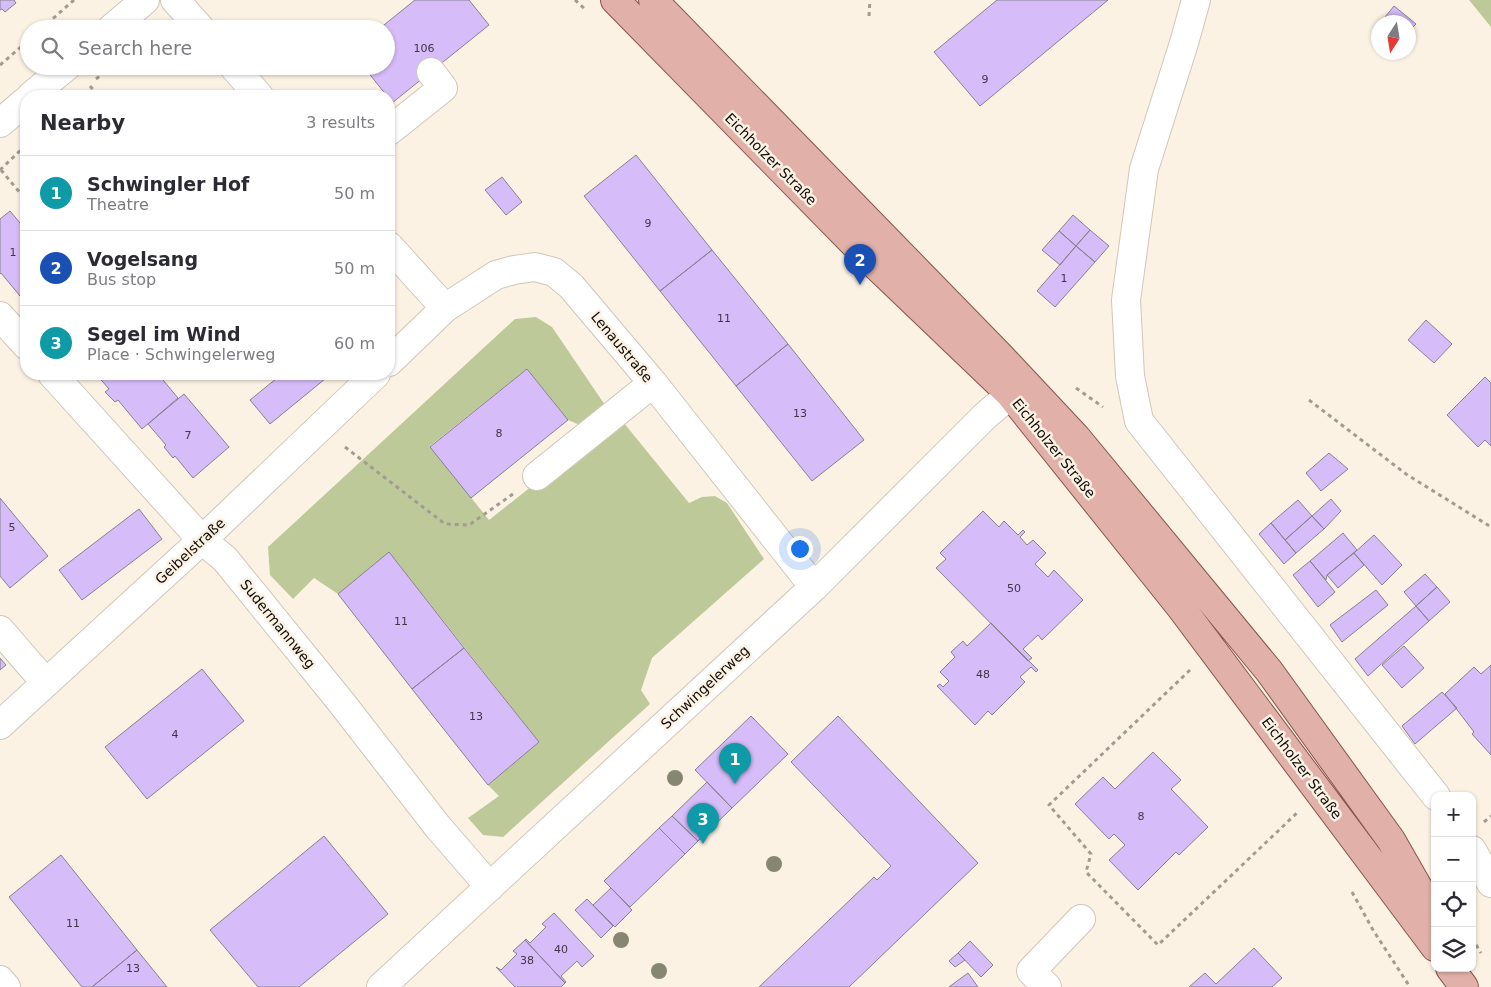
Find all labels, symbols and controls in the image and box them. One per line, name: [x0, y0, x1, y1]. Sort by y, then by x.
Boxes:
north arrow: [1371, 15, 1416, 60]
search box: [20, 20, 395, 75]
icon: search: [38, 34, 66, 62]
text: Search here: [78, 37, 192, 59]
house number: 106: [414, 42, 435, 55]
house number: 9: [982, 73, 989, 86]
street label: Eichholzer Straße: [722, 110, 820, 208]
text: Nearby: [40, 111, 125, 135]
text: 3 results: [306, 113, 375, 132]
text: Schwingler Hof: [87, 173, 249, 195]
text: 1: [50, 184, 62, 203]
text: 50 m: [334, 184, 375, 203]
text: Theatre: [87, 195, 149, 214]
house number: 9: [645, 217, 652, 230]
pin: 2: [844, 244, 876, 285]
house number: 1: [10, 246, 17, 259]
text: Vogelsang: [87, 248, 198, 270]
text: 2: [50, 259, 62, 278]
text: 50 m: [334, 259, 375, 278]
text: Bus stop: [87, 270, 156, 289]
house number: 1: [1061, 272, 1068, 285]
street label: Lenaustraße: [588, 309, 656, 385]
house number: 11: [717, 312, 731, 325]
text: Segel im Wind: [87, 323, 241, 345]
text: 3: [50, 334, 62, 353]
text: 60 m: [334, 334, 375, 353]
text: Place · Schwingelerweg: [87, 345, 276, 364]
street label: Eichholzer Straße: [1009, 395, 1099, 501]
house number: 13: [793, 407, 807, 420]
house number: 8: [496, 427, 503, 440]
house number: 7: [185, 429, 192, 442]
street label: Geibelstraße: [152, 515, 228, 587]
house number: 5: [9, 521, 16, 534]
your location: [787, 536, 813, 562]
street label: Sudermannweg: [237, 576, 319, 672]
house number: 50: [1007, 582, 1021, 595]
house number: 11: [394, 615, 408, 628]
street label: Schwingelerweg: [658, 642, 752, 732]
house number: 48: [976, 668, 990, 681]
house number: 13: [469, 710, 483, 723]
street label: Eichholzer Straße: [1259, 714, 1345, 822]
house number: 4: [172, 728, 179, 741]
pin: 1: [719, 743, 751, 784]
map controls: [1431, 792, 1476, 972]
button: +: [1431, 792, 1476, 837]
pin: 3: [687, 803, 719, 844]
house number: 8: [1138, 810, 1145, 823]
button: −: [1431, 837, 1476, 882]
button: locate: [1431, 882, 1476, 927]
house number: 11: [66, 917, 80, 930]
button: layers: [1431, 927, 1476, 972]
house number: 40: [554, 943, 568, 956]
house number: 38: [520, 954, 534, 967]
house number: 13: [126, 962, 140, 975]

